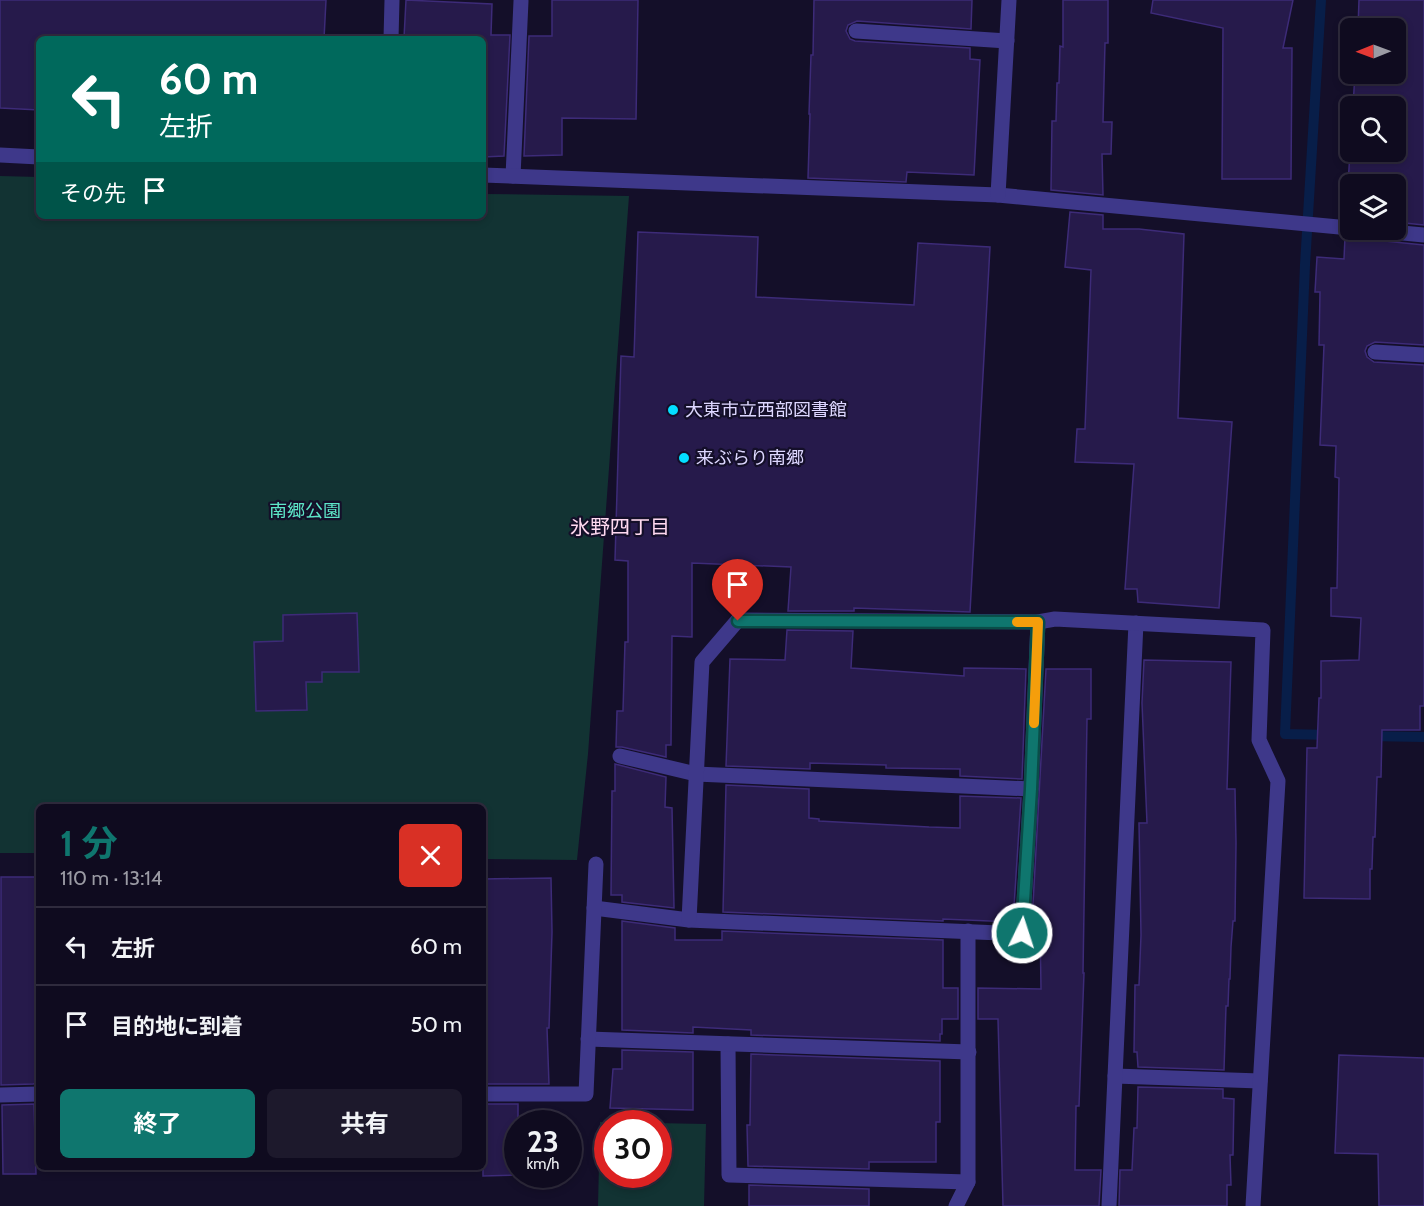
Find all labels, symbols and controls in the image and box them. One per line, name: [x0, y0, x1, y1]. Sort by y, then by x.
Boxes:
north arrow: [1340, 18, 1406, 84]
map controls: [1340, 18, 1406, 240]
text: 60 m: [159, 53, 258, 105]
icon: left: [60, 60, 138, 138]
button: search: [1340, 96, 1406, 162]
text: 左折: [159, 110, 213, 143]
icon: arrive: [138, 174, 171, 207]
button: layers: [1340, 174, 1406, 240]
text: その先: [60, 180, 126, 207]
place label: 大東市立西部図書館: [685, 399, 847, 421]
marker: 大東市立西部図書館: [666, 403, 680, 417]
place label: 来ぶらり南郷: [696, 447, 804, 469]
marker: 来ぶらり南郷: [677, 451, 691, 465]
park label: 南郷公園: [269, 500, 341, 522]
district label: 氷野四丁目: [570, 515, 670, 539]
pin: [712, 559, 763, 621]
icon: arrive: [721, 568, 754, 601]
text: 1 分: [60, 821, 117, 865]
button: close: [399, 824, 462, 887]
text: 110 m · 13:14: [60, 866, 162, 890]
position arrow: [990, 901, 1054, 965]
icon: left: [60, 930, 93, 963]
text: 60 m: [410, 933, 462, 960]
text: 左折: [111, 935, 155, 962]
icon: arrive: [60, 1008, 93, 1041]
text: 50 m: [410, 1011, 462, 1038]
text: 目的地に到着: [111, 1013, 243, 1040]
button: 終了: [60, 1089, 255, 1158]
button: 共有: [267, 1089, 462, 1158]
speed limit sign: 30: [594, 1110, 672, 1188]
text: 23: [527, 1123, 559, 1160]
text: km/h: [527, 1155, 559, 1173]

